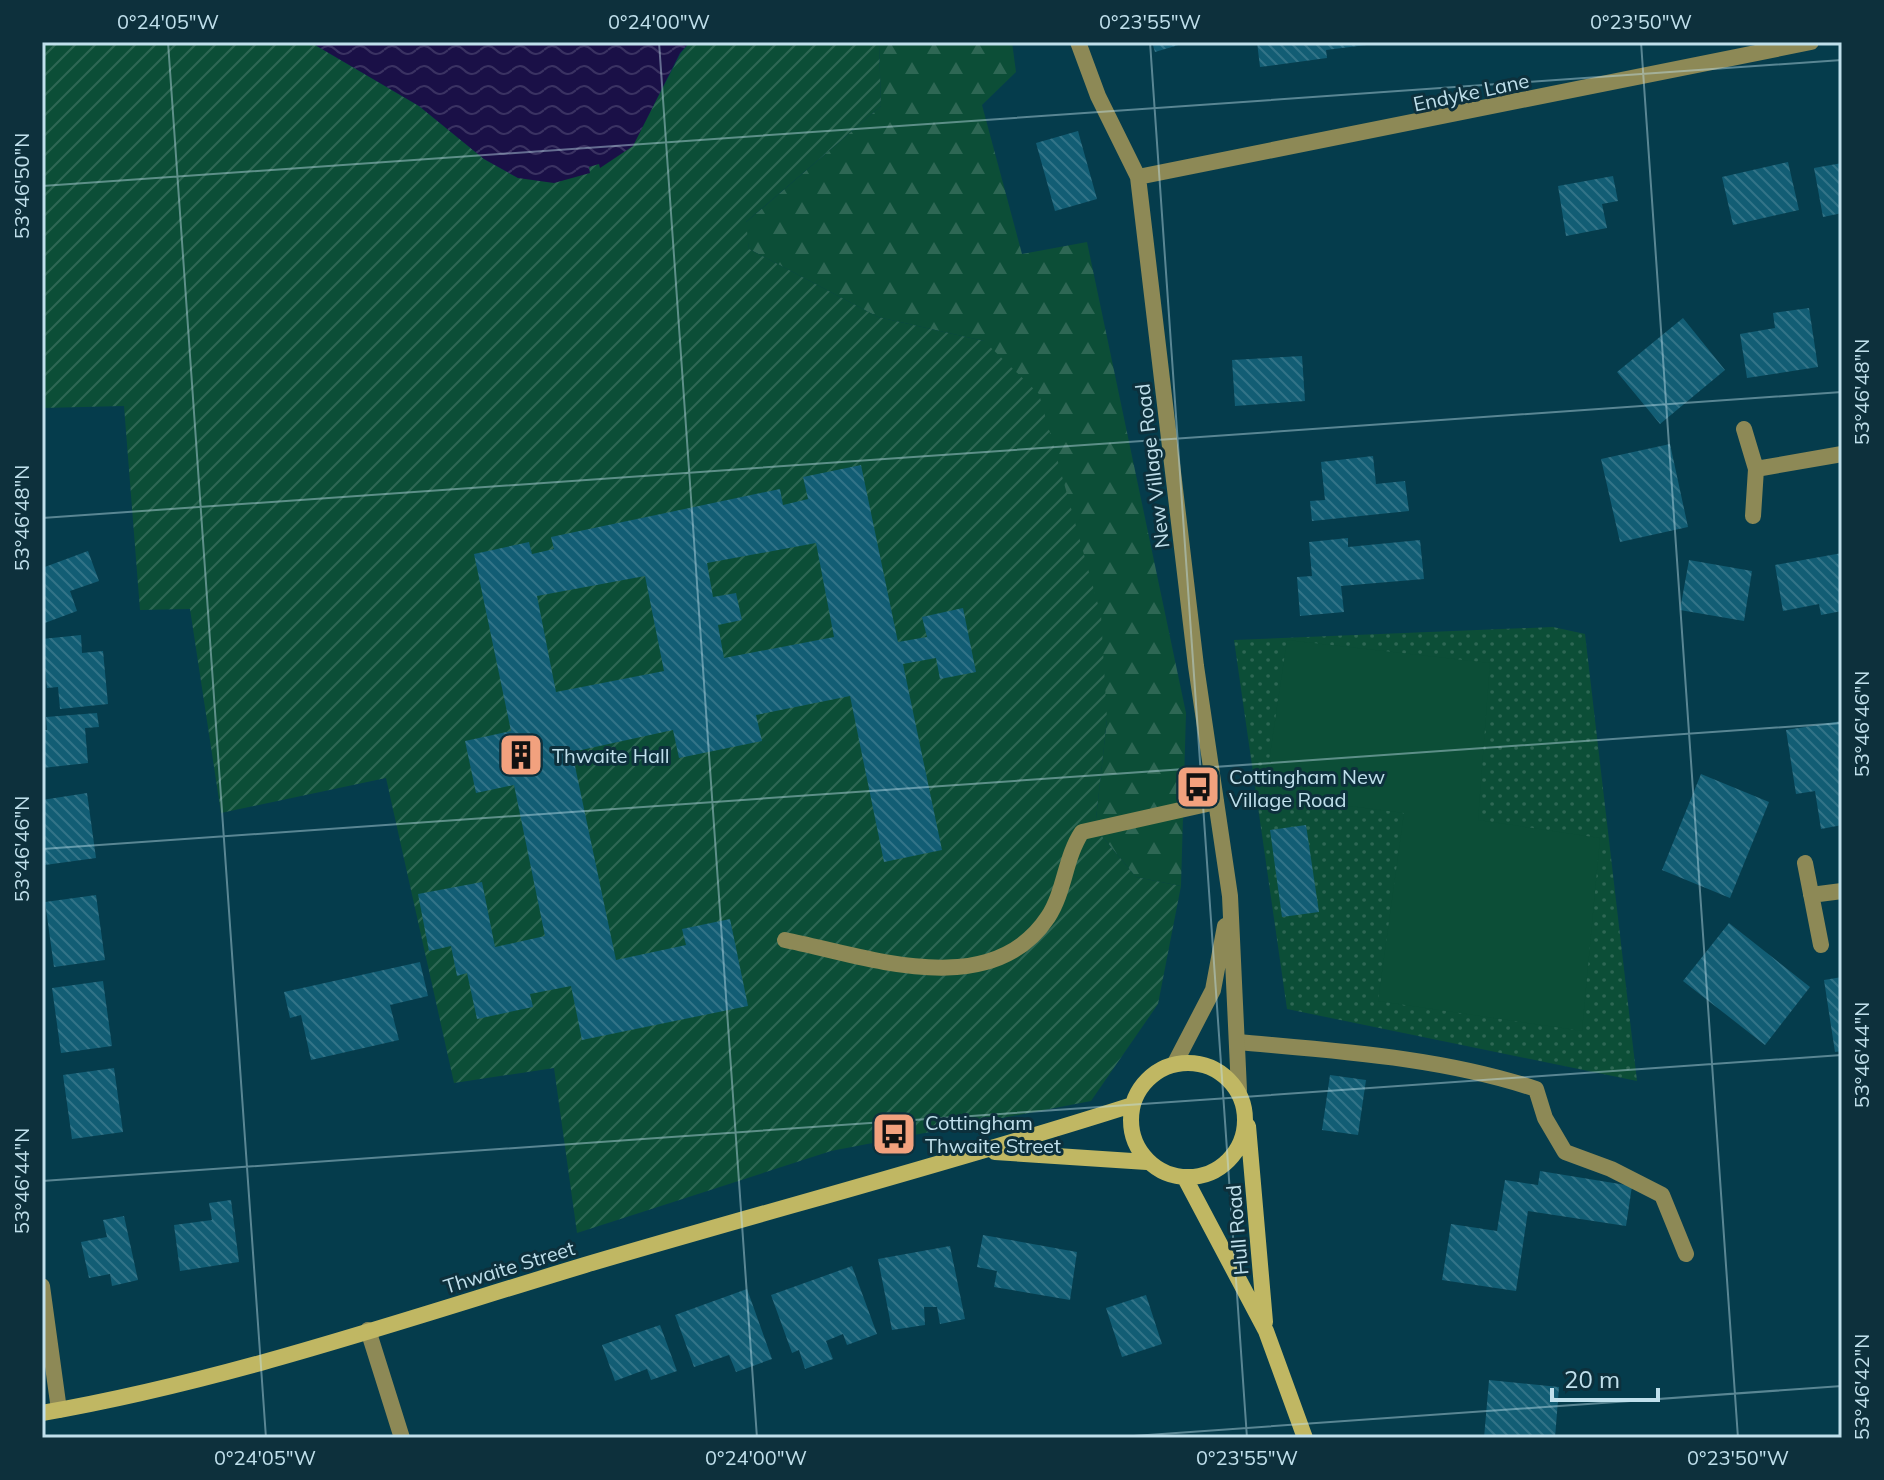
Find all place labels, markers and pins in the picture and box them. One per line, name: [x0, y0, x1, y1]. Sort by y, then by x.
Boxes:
building icon: Thwaite Hall: [497, 731, 545, 779]
place label: Thwaite Hall: [552, 743, 669, 768]
bus stop icon: Cottingham New Village Road: [1174, 763, 1222, 811]
place label: Cottingham New Village Road: [1229, 764, 1385, 812]
bus stop icon: Cottingham Thwaite Street: [870, 1110, 918, 1158]
place label: Cottingham Thwaite Street: [925, 1110, 1061, 1158]

